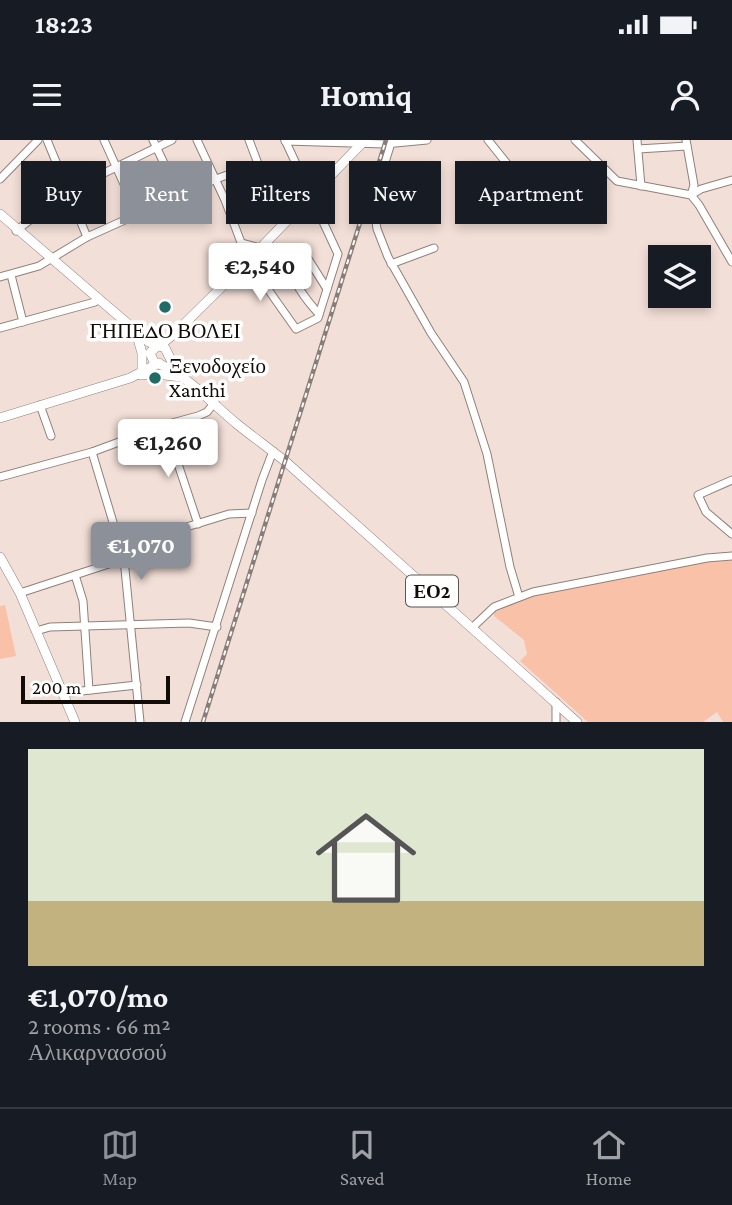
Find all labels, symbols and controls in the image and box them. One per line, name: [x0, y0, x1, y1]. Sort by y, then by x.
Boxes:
text: 18:23: [35, 10, 93, 39]
icon: menu: [28, 76, 66, 114]
icon: person: [666, 76, 704, 114]
text: Homiq: [320, 77, 412, 113]
chip: Buy: [21, 161, 106, 224]
chip: Rent: [120, 161, 212, 224]
chip: Filters: [226, 161, 335, 224]
chip: New: [349, 161, 441, 224]
chip: Apartment: [455, 161, 607, 224]
pin: €2,540: [203, 244, 317, 303]
map controls: [648, 245, 711, 308]
button: layers: [648, 245, 711, 308]
text: €2,540: [225, 253, 295, 279]
marker: ΓΗΠΕΔΟ ΒΟΛΕΙ: [157, 299, 173, 315]
place label: ΓΗΠΕΔΟ ΒΟΛΕΙ: [90, 319, 240, 343]
place label: Ξενοδοχείο Xanthi: [169, 354, 266, 402]
marker: Ξενοδοχείο Xanthi: [147, 370, 163, 386]
pin: €1,260: [111, 420, 225, 479]
text: €1,260: [134, 429, 202, 455]
pin: €1,070: [84, 522, 198, 582]
text: €1,070: [107, 532, 175, 558]
road number: ΕΟ2: [406, 576, 458, 606]
scale bar: [21, 673, 170, 705]
text: 200 m: [32, 677, 81, 698]
icon: home: [303, 795, 429, 921]
text: €1,070/mo: [28, 980, 168, 1013]
text: 2 rooms · 66 m²: [28, 1013, 171, 1039]
text: Αλικαρνασσού: [28, 1039, 167, 1065]
tab: Map: [101, 1126, 139, 1189]
tab: Saved: [340, 1126, 385, 1189]
tab: Home: [586, 1126, 631, 1189]

